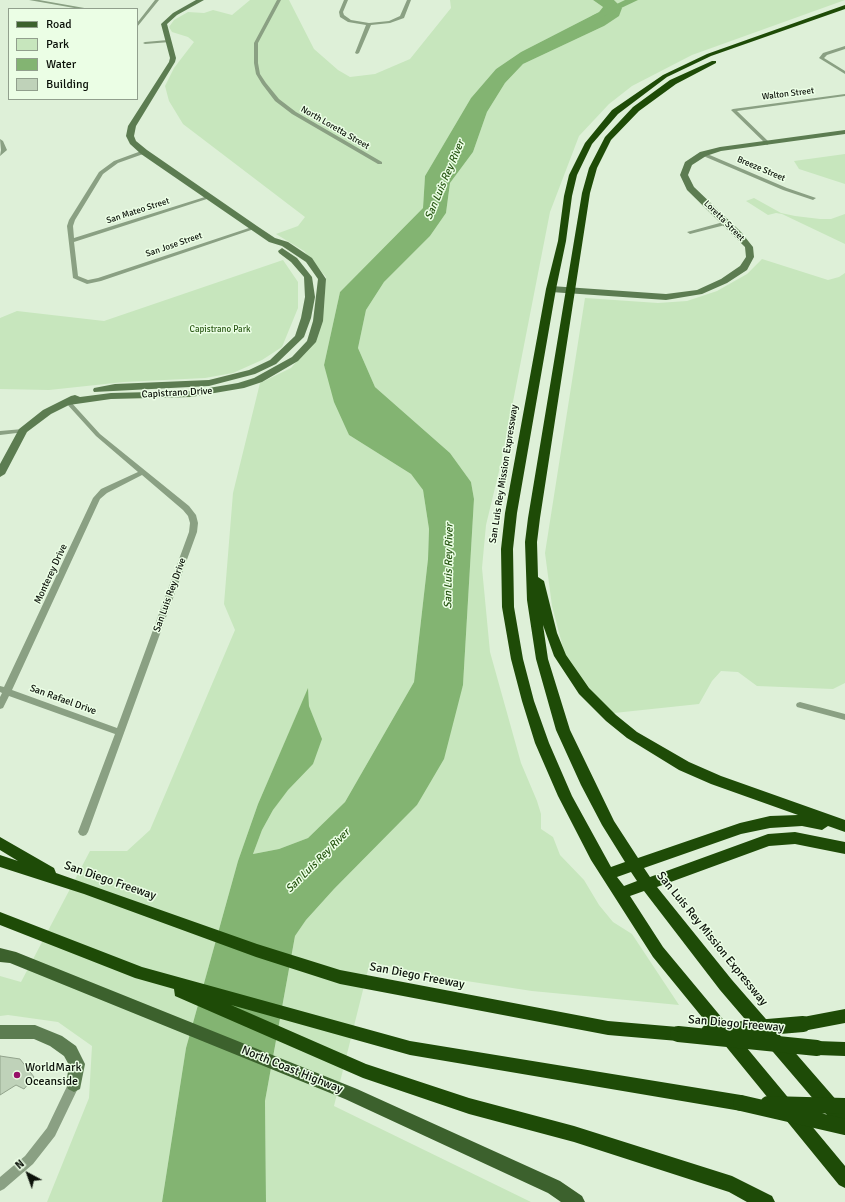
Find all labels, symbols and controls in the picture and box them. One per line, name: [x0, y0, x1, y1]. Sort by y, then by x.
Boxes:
legend: [8, 8, 138, 100]
text: Road: [46, 17, 72, 32]
text: Park: [46, 37, 69, 52]
text: Water: [46, 57, 76, 72]
text: Building: [46, 77, 89, 92]
street label: Walton Street: [761, 85, 815, 103]
street label: North Loretta Street: [299, 104, 371, 152]
water label: San Luis Rey River: [422, 138, 468, 222]
street label: Breeze Street: [735, 154, 787, 184]
street label: San Mateo Street: [105, 196, 171, 226]
street label: Loretta Street: [701, 198, 747, 244]
street label: San Jose Street: [144, 230, 204, 260]
park label: Capistrano Park: [190, 325, 250, 335]
street label: Capistrano Drive: [141, 385, 213, 401]
street label: San Luis Rey Mission Expressway: [487, 404, 521, 544]
water label: San Luis Rey River: [442, 523, 456, 609]
street label: Monterey Drive: [32, 542, 70, 606]
street label: San Luis Rey Drive: [151, 556, 189, 634]
street label: San Rafael Drive: [28, 682, 98, 718]
water label: San Luis Rey River: [283, 826, 353, 896]
street label: San Diego Freeway: [62, 859, 158, 903]
street label: San Luis Rey Mission Expressway: [653, 869, 771, 1009]
street label: San Diego Freeway: [368, 960, 466, 992]
street label: San Diego Freeway: [687, 1013, 785, 1035]
street label: North Coast Highway: [239, 1043, 345, 1097]
place label: WorldMark Oceanside: [25, 1061, 81, 1089]
marker: WorldMark Oceanside: [12, 1070, 22, 1080]
north arrow: [8, 1154, 48, 1194]
text: N: [13, 1157, 27, 1172]

